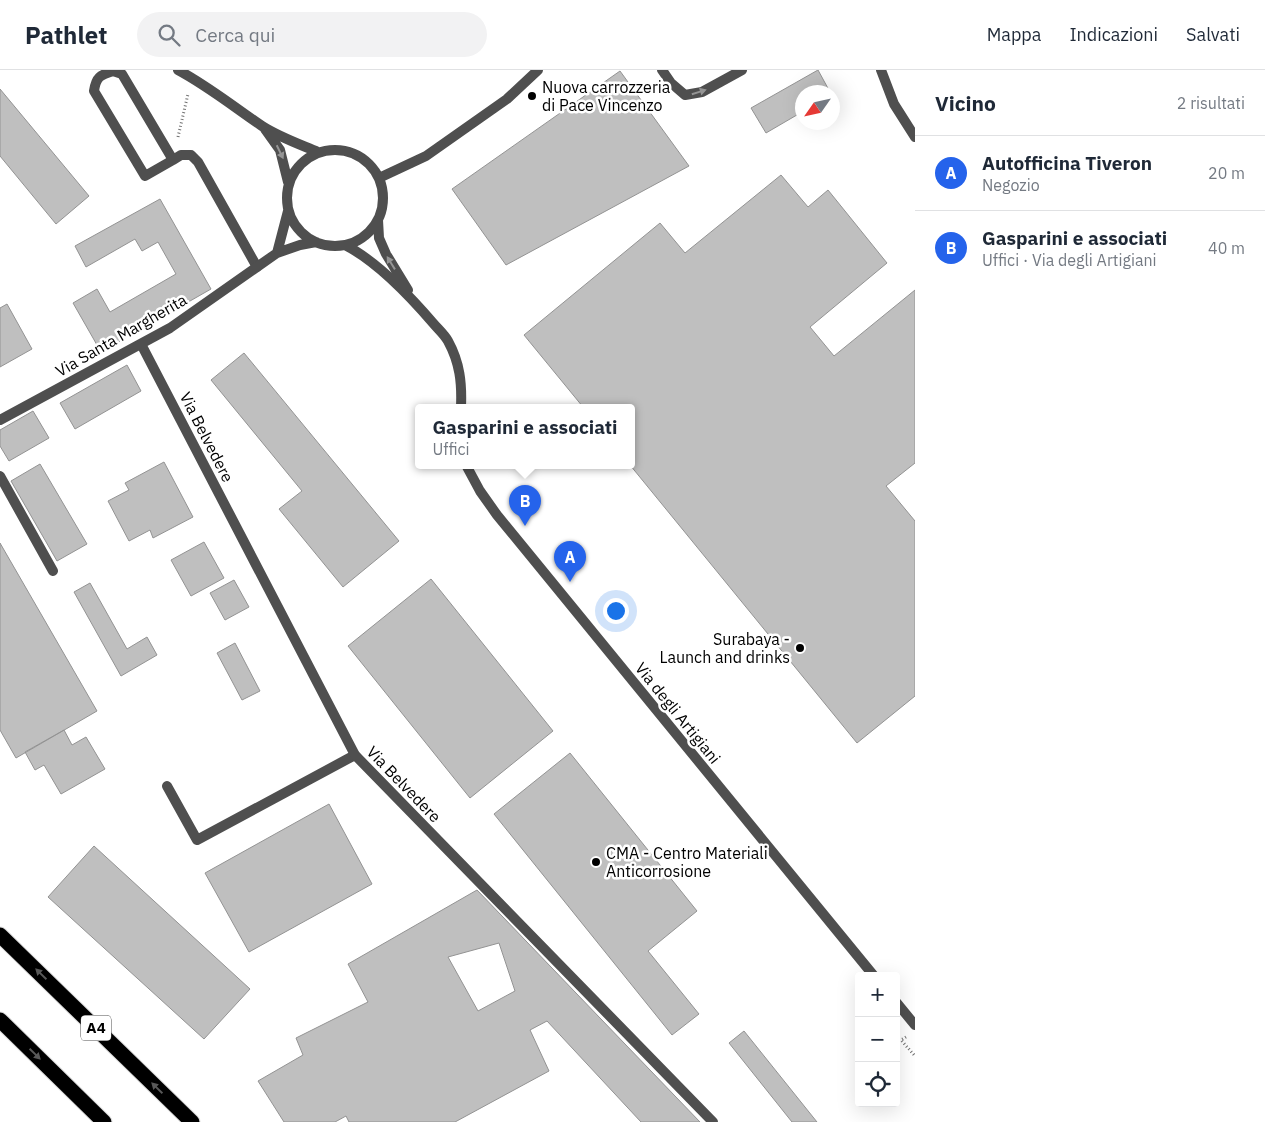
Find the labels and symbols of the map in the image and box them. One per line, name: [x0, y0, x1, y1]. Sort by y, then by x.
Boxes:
place label: Nuova carrozzeria di Pace Vincenzo: [542, 77, 671, 115]
north arrow: [795, 85, 840, 130]
one-way arrow: [691, 87, 706, 95]
marker: Nuova carrozzeria di Pace Vincenzo: [526, 90, 538, 102]
one-way arrow: [276, 145, 284, 160]
one-way arrow: [387, 256, 396, 269]
street label: Via Santa Margherita: [52, 289, 191, 381]
street label: Via Belvedere: [176, 389, 238, 486]
pin: B: [509, 485, 541, 526]
pin: A: [554, 541, 586, 582]
your location: [603, 598, 629, 624]
place label: Surabaya - Launch and drinks: [659, 629, 790, 667]
marker: Surabaya - Launch and drinks: [794, 642, 806, 654]
street label: Via degli Artigiani: [631, 658, 725, 768]
street label: Via Belvedere: [363, 742, 446, 827]
place label: CMA - Centro Materiali Anticorrosione: [606, 843, 768, 881]
marker: CMA - Centro Materiali Anticorrosione: [590, 856, 602, 868]
one-way arrow: [35, 969, 47, 981]
road number: A4: [81, 1016, 111, 1040]
one-way arrow: [29, 1048, 41, 1060]
one-way arrow: [151, 1082, 163, 1094]

